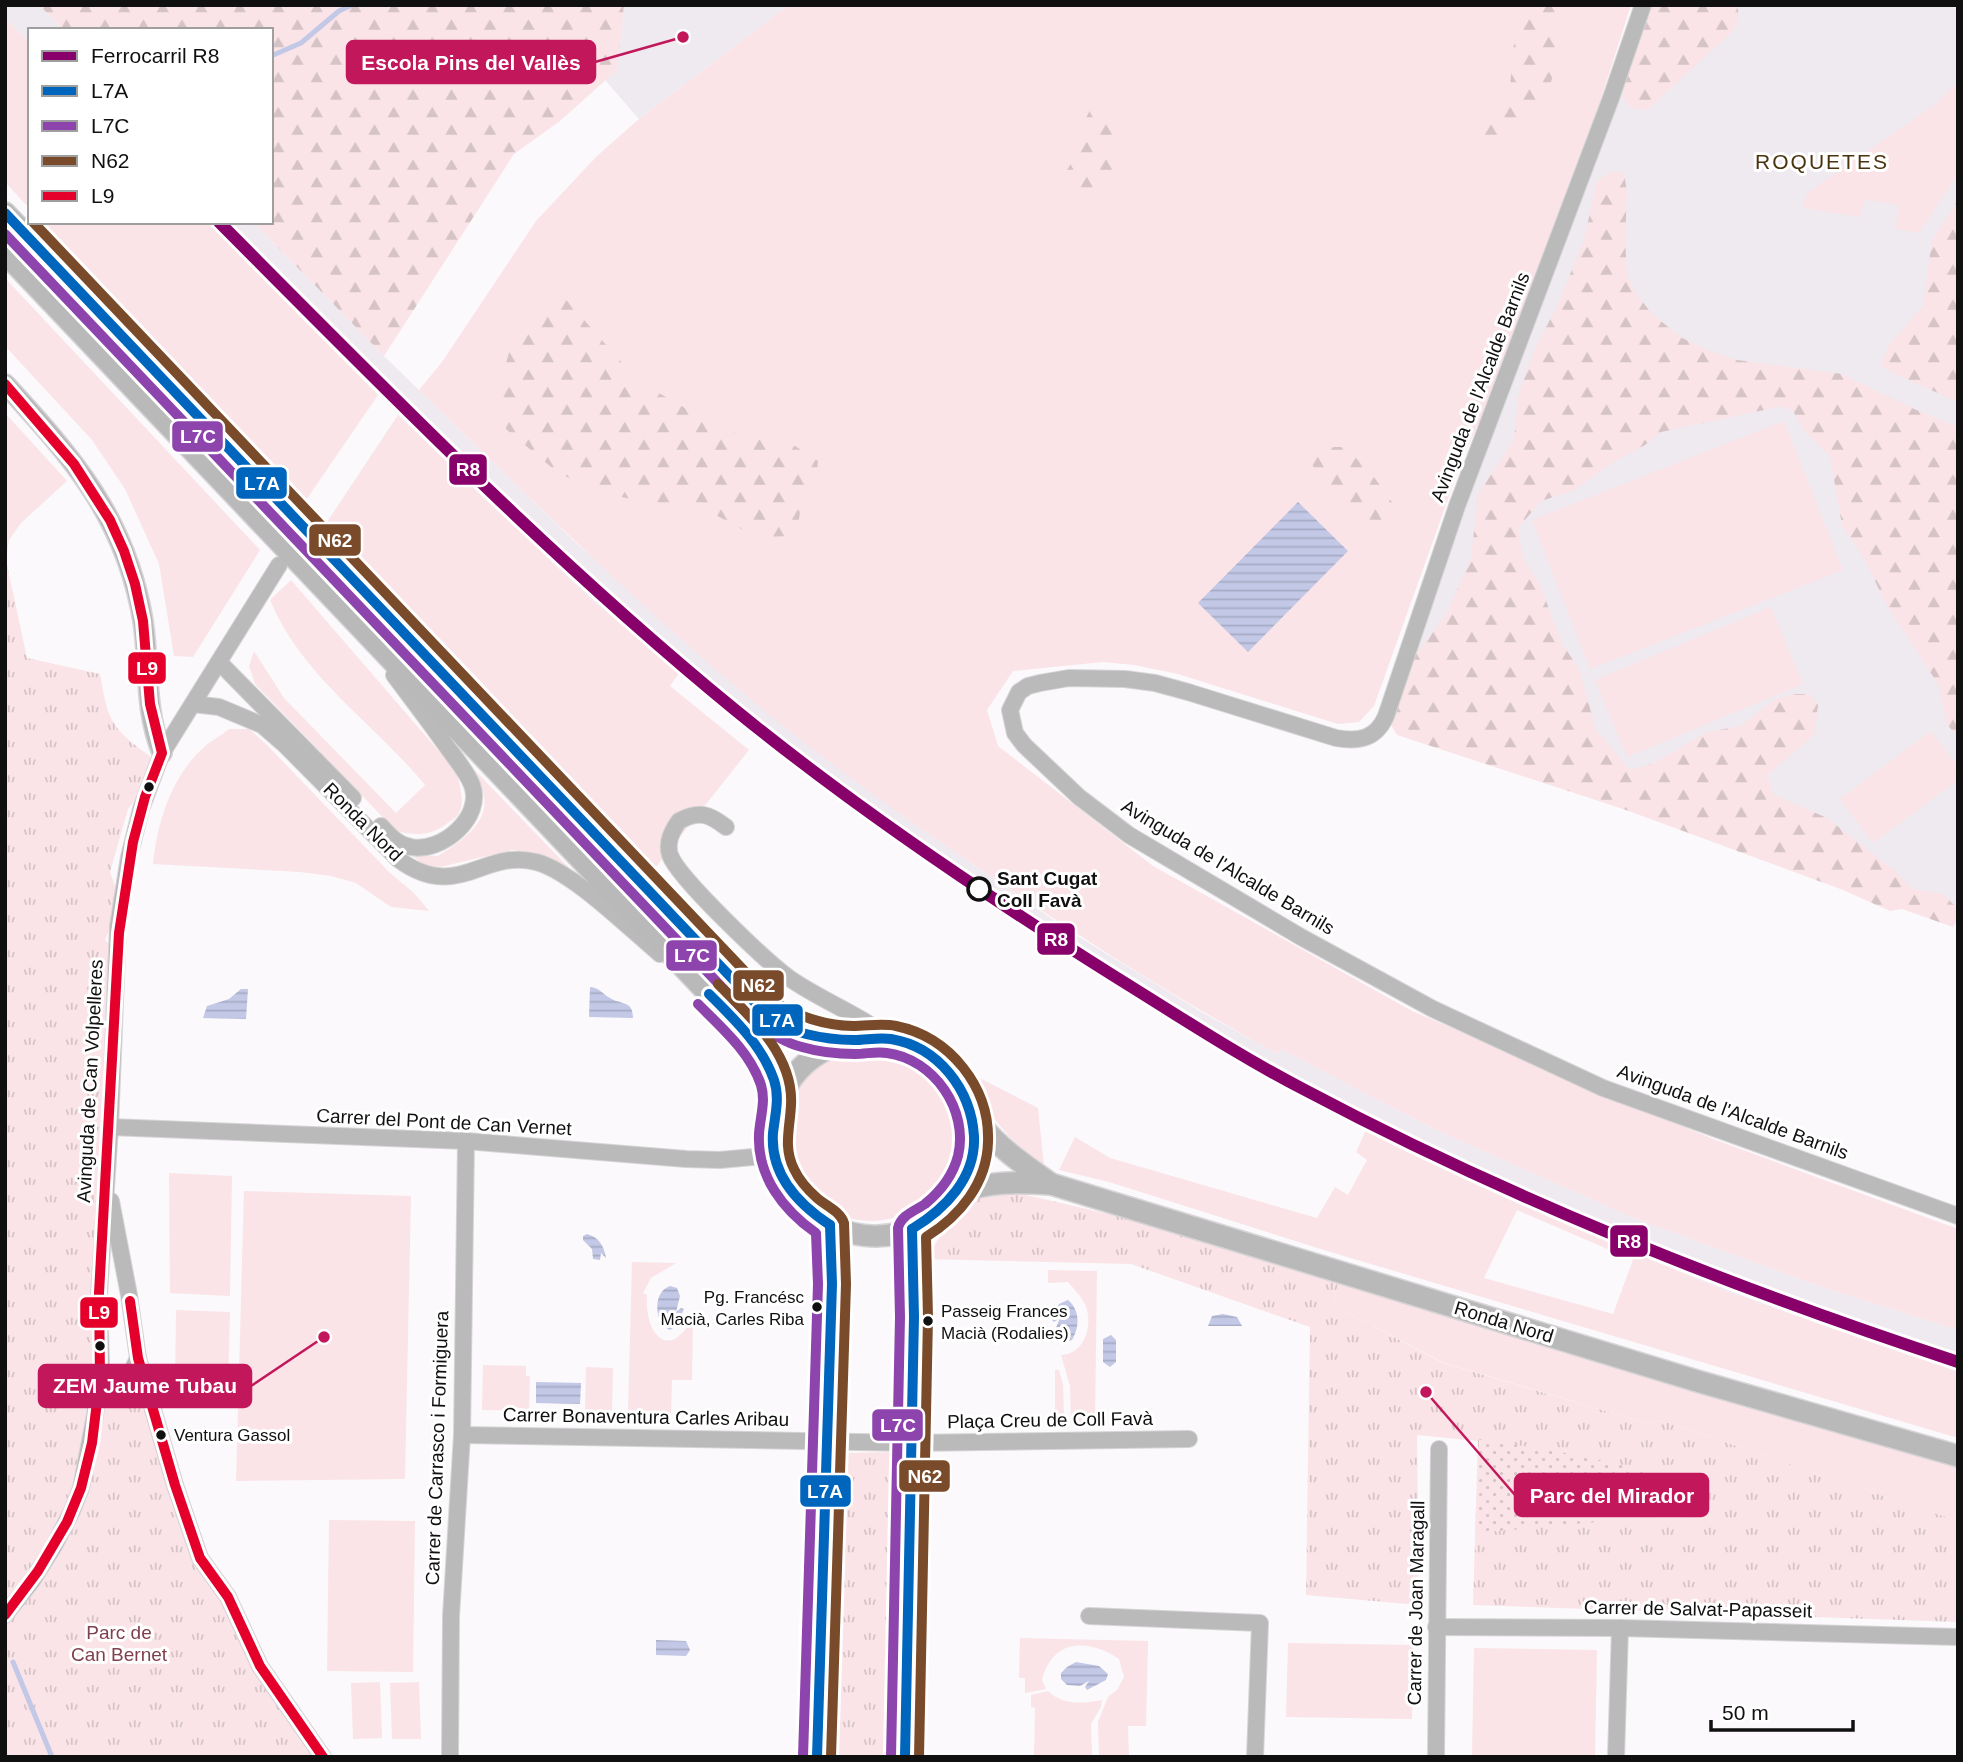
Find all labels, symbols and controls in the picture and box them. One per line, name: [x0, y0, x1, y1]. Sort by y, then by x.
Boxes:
legend: [28, 28, 273, 224]
callout: Escola Pins del Vallès: [347, 41, 595, 83]
text: Ferrocarril R8: [91, 44, 219, 67]
text: Escola Pins del Vallès: [361, 51, 581, 74]
text: L7A: [91, 79, 128, 102]
text: L7C: [91, 114, 130, 137]
text: N62: [91, 149, 130, 172]
district label: ROQUETES: [1755, 150, 1889, 173]
text: L9: [91, 184, 114, 207]
street label: Avinguda de l'Alcalde Barnils: [1426, 269, 1534, 505]
line badge: L7C: [171, 420, 224, 453]
text: L7C: [180, 426, 216, 447]
line badge: R8: [448, 453, 488, 486]
text: R8: [456, 459, 480, 480]
line badge: L7A: [235, 466, 288, 500]
text: L7A: [244, 473, 280, 494]
line badge: N62: [308, 523, 362, 557]
text: N62: [318, 530, 352, 551]
line badge: L9: [127, 651, 167, 685]
text: L9: [136, 658, 158, 679]
street label: Ronda Nord: [319, 778, 407, 866]
unlabelled marker: [142, 780, 156, 794]
street label: Avinguda de l'Alcalde Barnils: [1118, 795, 1338, 939]
place label: Sant Cugat Coll Favà: [997, 868, 1098, 911]
marker: Sant Cugat Coll Favà: [967, 877, 991, 901]
line badge: R8: [1036, 922, 1076, 956]
text: R8: [1044, 929, 1068, 950]
line badge: L7C: [665, 939, 718, 972]
text: L7C: [674, 945, 710, 966]
street label: Avinguda de Can Volpelleres: [73, 959, 107, 1203]
line badge: N62: [732, 969, 785, 1002]
text: N62: [741, 975, 775, 996]
line badge: L7A: [751, 1003, 804, 1037]
text: L7A: [759, 1010, 795, 1031]
street label: Avinguda de l'Alcalde Barnils: [1615, 1060, 1851, 1164]
street label: Carrer del Pont de Can Vernet: [316, 1105, 573, 1139]
line badge: R8: [1609, 1224, 1649, 1258]
text: R8: [1617, 1231, 1641, 1252]
place label: Pg. Francésc Macià, Carles Riba: [660, 1288, 805, 1329]
line badge: L9: [79, 1296, 119, 1329]
street label: Ronda Nord: [1452, 1297, 1556, 1347]
marker: Pg. Francésc Macià, Carles Riba: [810, 1300, 824, 1314]
text: L9: [88, 1302, 110, 1323]
place label: Passeig Frances Macià (Rodalies): [941, 1302, 1069, 1343]
street label: Carrer de Carrasco i Formiguera: [422, 1310, 452, 1586]
marker: Passeig Frances Macià (Rodalies): [921, 1314, 935, 1328]
unlabelled marker: [93, 1339, 107, 1353]
callout: ZEM Jaume Tubau: [39, 1365, 251, 1407]
text: ZEM Jaume Tubau: [53, 1374, 237, 1397]
street label: Carrer Bonaventura Carles Aribau: [503, 1404, 789, 1430]
line badge: L7C: [871, 1408, 924, 1442]
street label: Plaça Creu de Coll Favà: [947, 1408, 1154, 1432]
text: L7C: [880, 1415, 916, 1436]
place label: Ventura Gassol: [174, 1426, 290, 1445]
marker: Ventura Gassol: [154, 1428, 168, 1442]
line badge: N62: [898, 1459, 951, 1493]
text: N62: [908, 1466, 942, 1487]
line badge: L7A: [799, 1474, 852, 1508]
callout: Parc del Mirador: [1515, 1474, 1708, 1516]
text: L7A: [807, 1481, 843, 1502]
text: Parc del Mirador: [1530, 1484, 1694, 1507]
street label: Carrer de Joan Maragall: [1404, 1500, 1428, 1706]
street label: Carrer de Salvat-Papasseit: [1584, 1597, 1813, 1622]
park label: Parc de Can Bernet: [71, 1622, 168, 1665]
scale bar: [1711, 1688, 1853, 1732]
text: 50 m: [1722, 1701, 1769, 1724]

